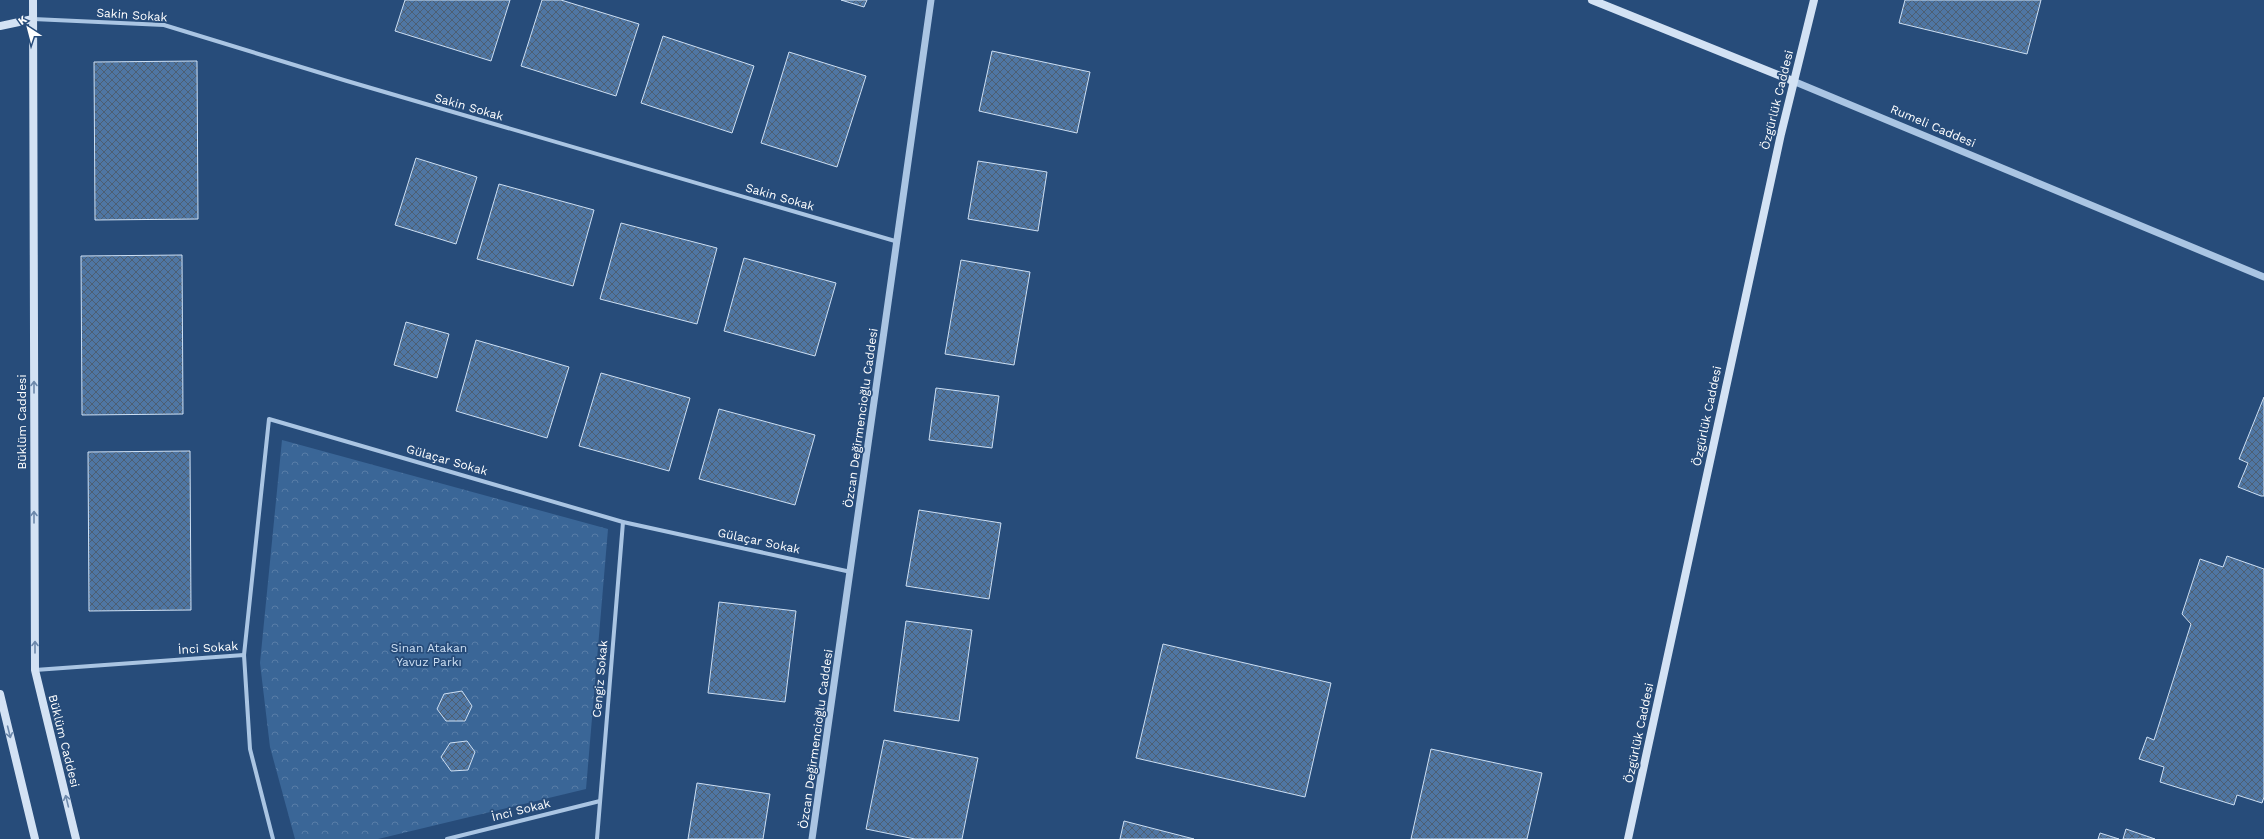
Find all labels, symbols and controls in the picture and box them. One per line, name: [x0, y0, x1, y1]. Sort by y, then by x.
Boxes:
street label: Sakin Sokak: [96, 6, 168, 24]
north arrow: [8, 8, 48, 48]
text: K: [16, 13, 30, 28]
street label: Özgürlük Caddesi: [1758, 49, 1796, 151]
street label: Sakin Sokak: [433, 90, 505, 124]
street label: Rumeli Caddesi: [1888, 102, 1978, 150]
street label: Sakin Sokak: [744, 180, 816, 214]
street label: Özcan Değirmencioğlu Caddesi: [841, 327, 881, 509]
street label: Özgürlük Caddesi: [1690, 365, 1724, 467]
street label: Büklüm Caddesi: [15, 374, 29, 470]
one-way arrow: [30, 381, 38, 394]
street label: Gülaçar Sokak: [405, 442, 489, 478]
one-way arrow: [30, 511, 38, 524]
street label: Gülaçar Sokak: [716, 525, 802, 557]
street label: İnci Sokak: [178, 639, 239, 657]
street label: Cengiz Sokak: [590, 639, 610, 718]
one-way arrow: [31, 641, 39, 654]
park label: Sinan Atakan Yavuz Parkı: [391, 641, 467, 669]
street label: Özcan Değirmencioğlu Caddesi: [796, 648, 836, 830]
street label: Özgürlük Caddesi: [1622, 682, 1656, 784]
street label: Büklüm Caddesi: [46, 693, 82, 789]
one-way arrow: [6, 725, 13, 738]
one-way arrow: [62, 795, 70, 808]
street label: İnci Sokak: [490, 796, 552, 824]

